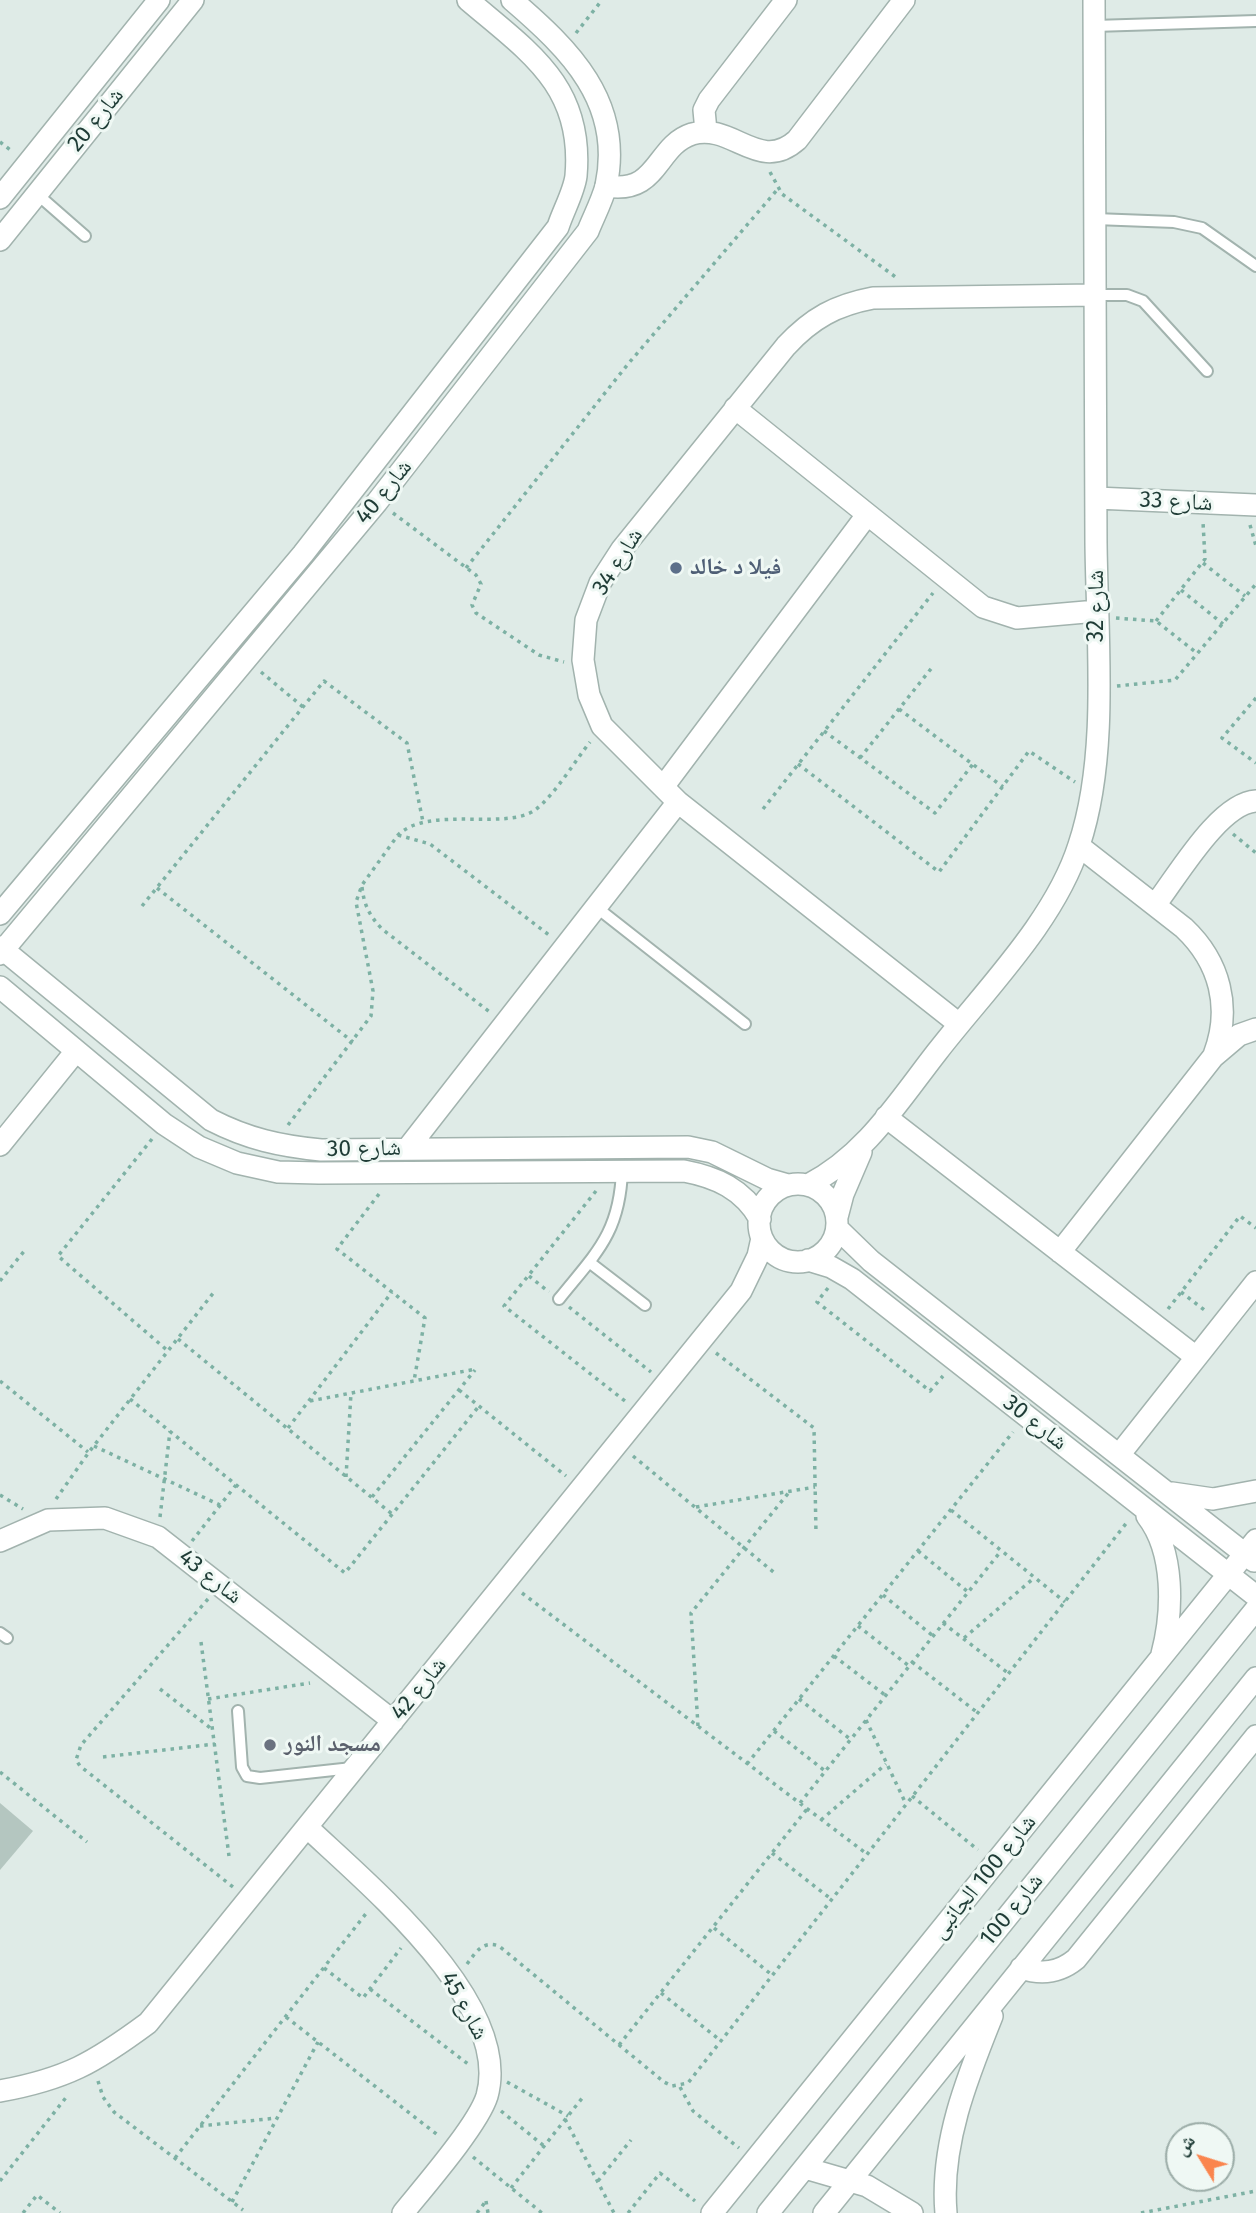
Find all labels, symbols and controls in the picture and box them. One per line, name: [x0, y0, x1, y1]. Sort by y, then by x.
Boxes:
street label: شارع 20: [62, 83, 130, 157]
street label: شارع 40: [350, 454, 418, 530]
street label: شارع 33: [1139, 486, 1213, 518]
street label: شارع 34: [587, 524, 649, 600]
place label: فيلا د خالد: [690, 554, 781, 582]
marker: فيلا د خالد: [668, 560, 684, 576]
street label: شارع 32: [1083, 570, 1111, 642]
street label: شارع 30: [327, 1135, 401, 1163]
street label: شارع 30: [997, 1389, 1073, 1457]
street label: شارع 43: [173, 1544, 247, 1610]
street label: شارع 42: [385, 1652, 453, 1726]
place label: مسجد النور: [284, 1731, 381, 1759]
marker: مسجد النور: [262, 1737, 278, 1753]
street label: شارع 100 الجانبى: [925, 1809, 1043, 1945]
street label: شارع 100: [974, 1868, 1050, 1952]
street label: شارع 45: [434, 1967, 494, 2045]
north arrow: [1165, 2122, 1235, 2192]
text: ش: [1169, 2130, 1200, 2160]

